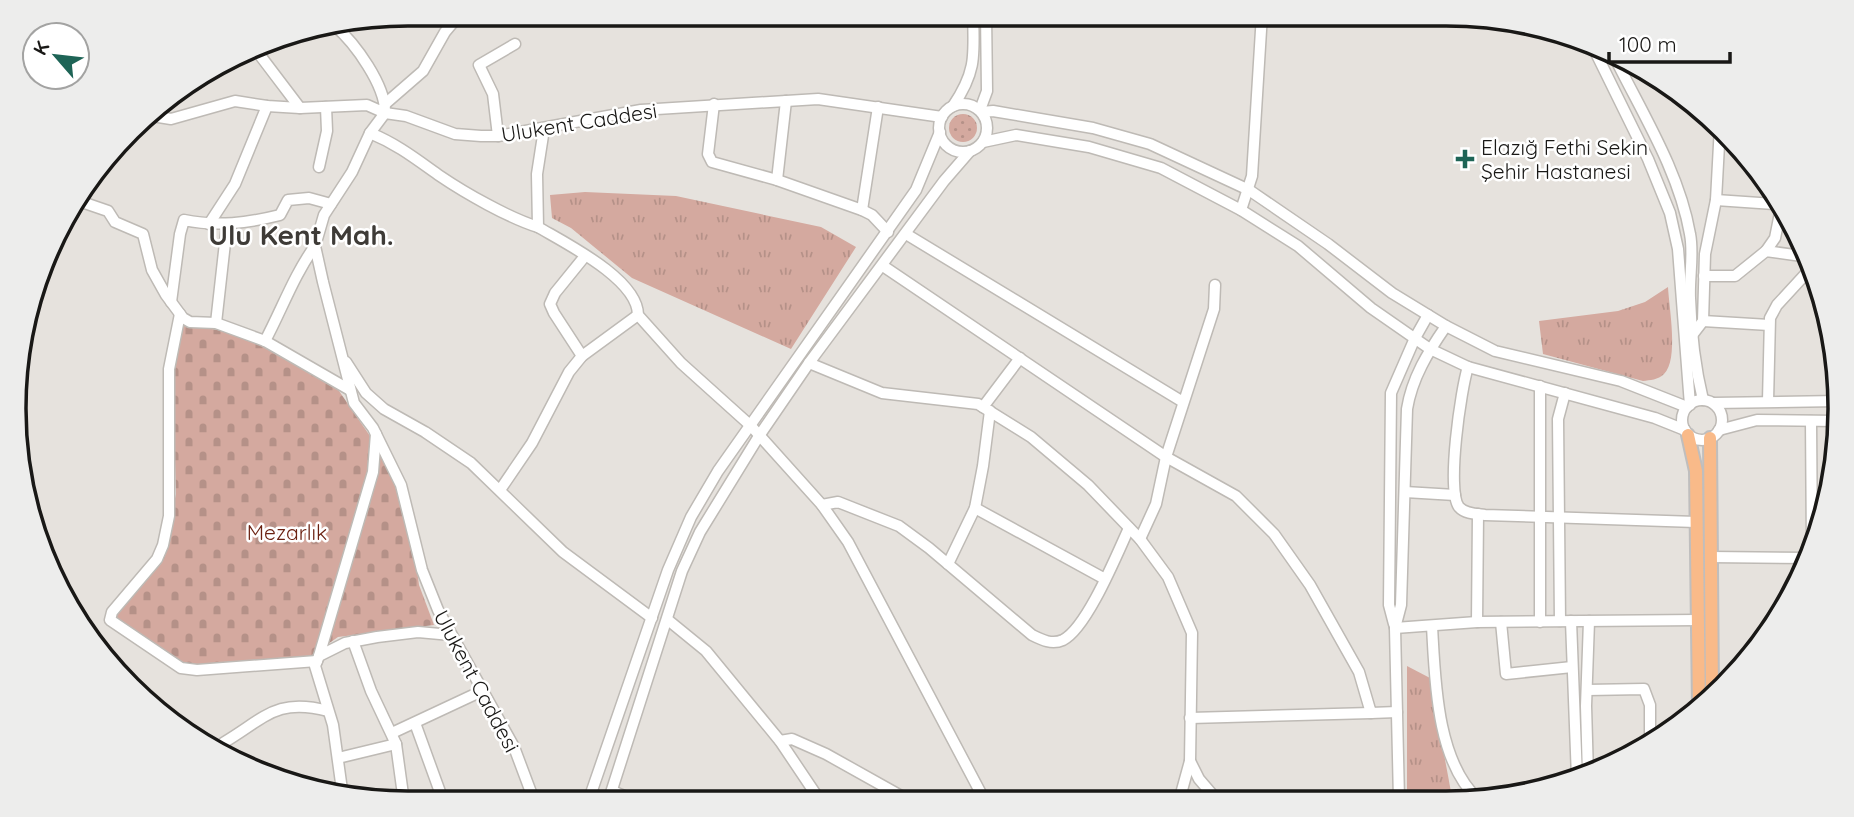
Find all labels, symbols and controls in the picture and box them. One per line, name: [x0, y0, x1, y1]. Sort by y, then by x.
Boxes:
north arrow: [21, 21, 91, 91]
scale bar: [1609, 21, 1730, 65]
text: 100 m: [1619, 31, 1677, 57]
text: K: [27, 37, 55, 59]
street label: Ulukent Caddesi: [499, 97, 659, 147]
place label: Elazığ Fethi Sekin Şehir Hastanesi: [1481, 134, 1648, 184]
marker: Elazığ Fethi Sekin Şehir Hastanesi: [1455, 149, 1475, 169]
district label: Ulu Kent Mah.: [208, 217, 394, 252]
park label: Mezarlık: [247, 519, 327, 545]
street label: Ulukent Caddesi: [429, 605, 525, 757]

